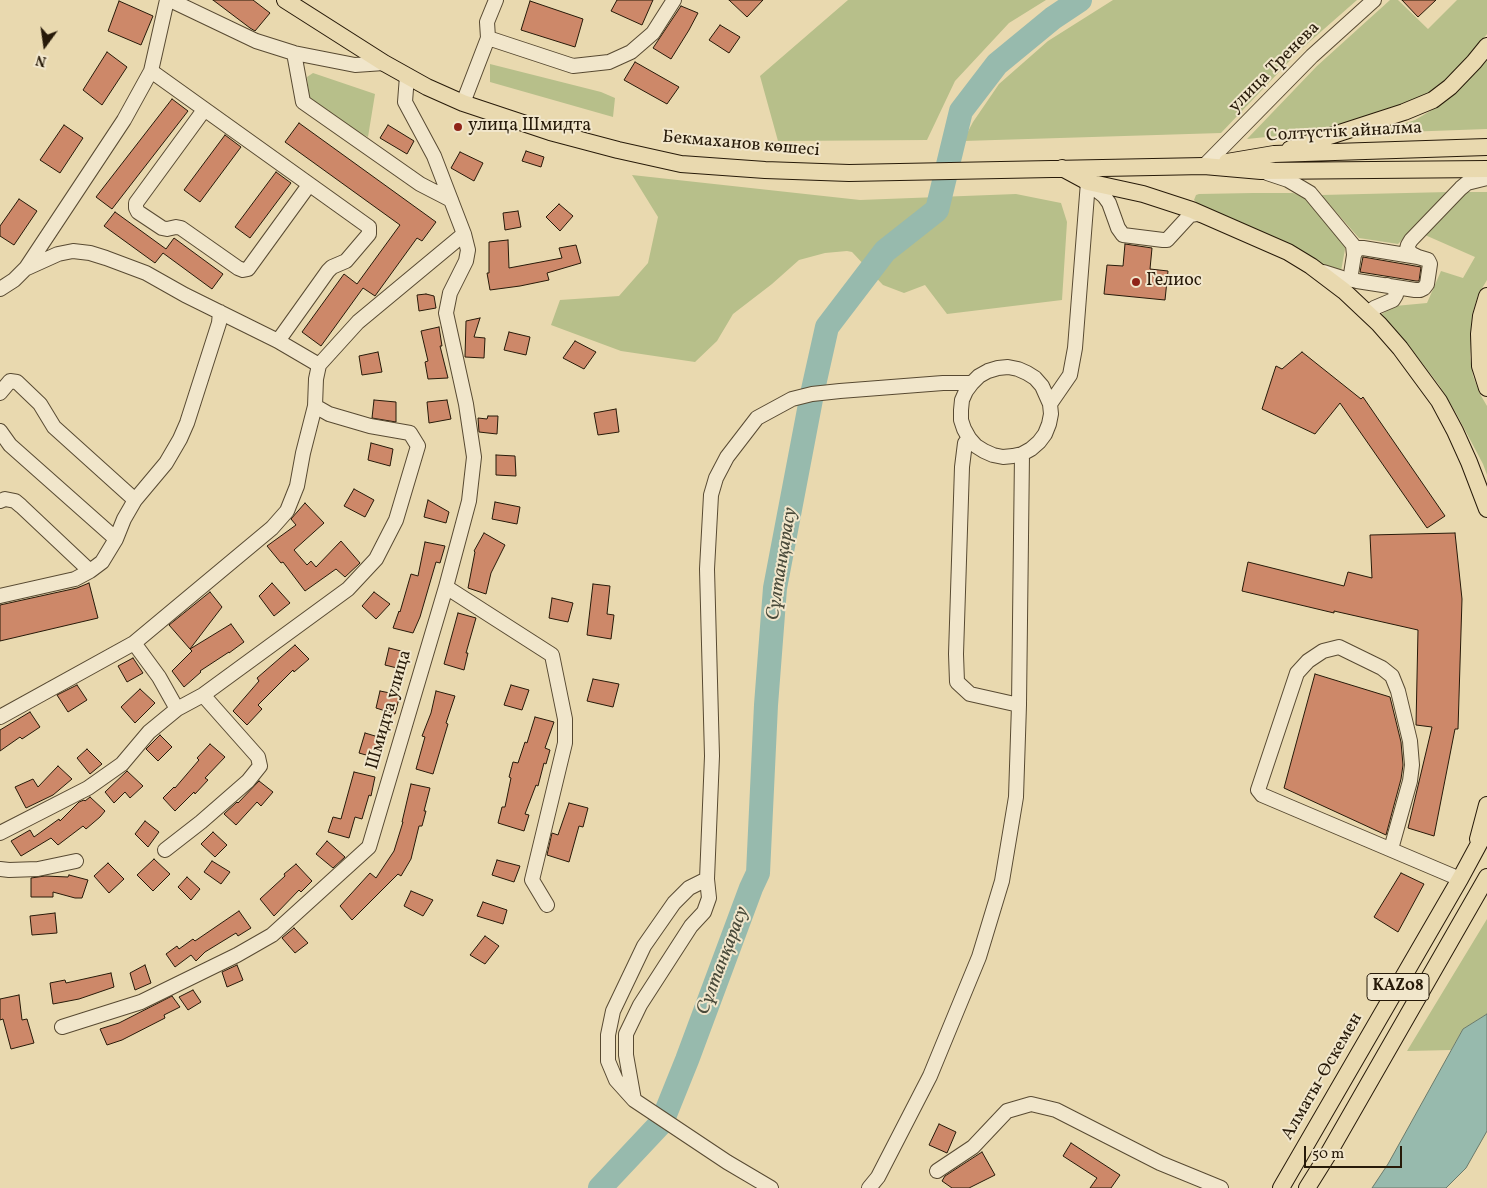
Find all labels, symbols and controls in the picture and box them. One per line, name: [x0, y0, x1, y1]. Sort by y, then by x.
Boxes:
street label: улица Тренева: [1225, 18, 1325, 118]
north arrow: [20, 20, 70, 70]
text: N: [34, 50, 48, 70]
place label: улица Шмидта: [468, 116, 591, 138]
street label: Солтүстік айналма: [1265, 118, 1423, 148]
marker: улица Шмидта: [452, 121, 464, 133]
street label: Бекмаханов көшесі: [661, 127, 821, 163]
place label: Гелиос: [1146, 271, 1202, 293]
marker: Гелиос: [1130, 276, 1142, 288]
water label: Сұлтанқарасу: [763, 506, 803, 622]
street label: Шмидта улица: [363, 648, 417, 772]
water label: Сұлтанқарасу: [693, 904, 755, 1018]
road number: KAZ08: [1367, 974, 1429, 1000]
street label: Алматы-Өскемен: [1278, 1009, 1368, 1145]
scale bar: [1307, 1136, 1404, 1168]
text: 50 m: [1312, 1144, 1344, 1165]

